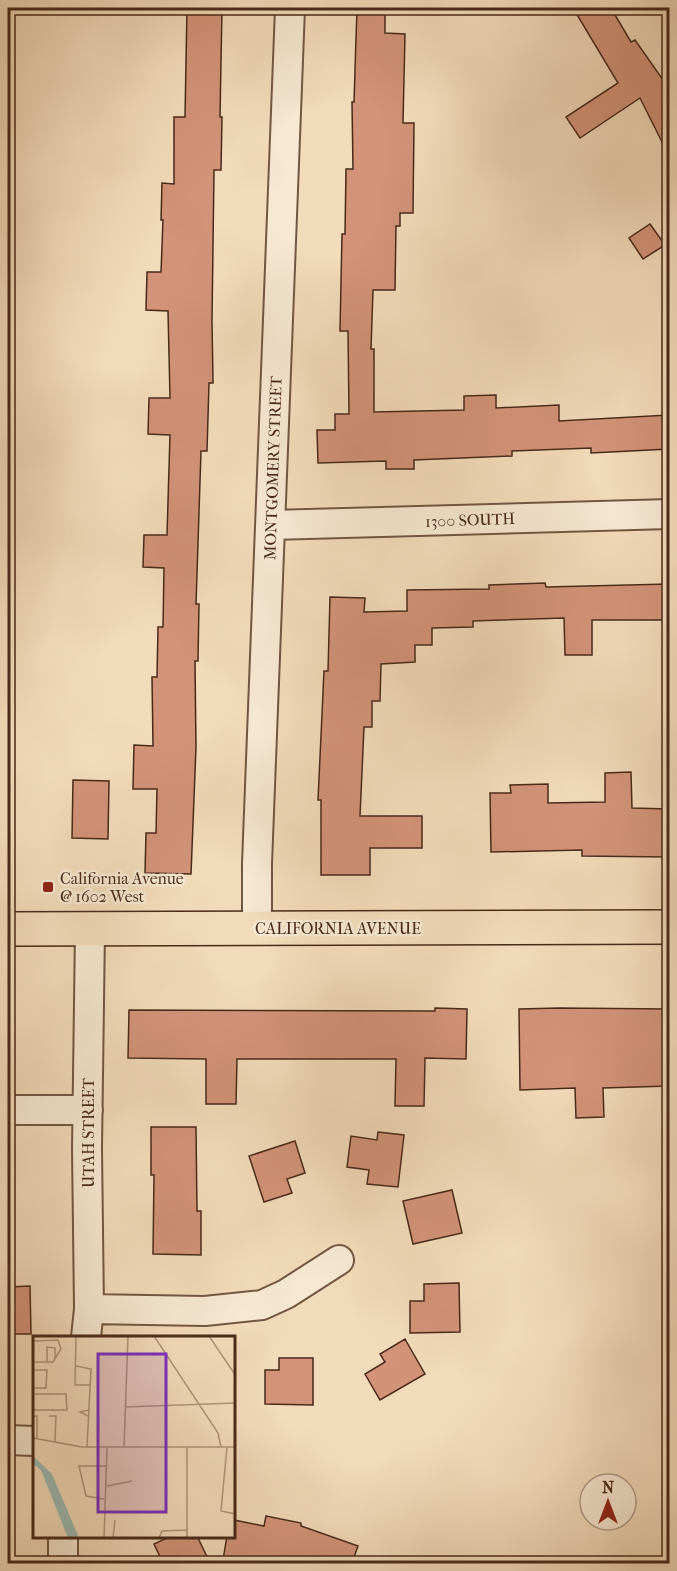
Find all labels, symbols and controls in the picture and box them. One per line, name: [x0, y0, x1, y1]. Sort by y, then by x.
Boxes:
street label: MONTGOMERY STREET: [260, 375, 286, 560]
street label: 1300 SOUTH: [425, 509, 516, 531]
place label: California Avenue @ 1602 West: [60, 869, 184, 906]
marker: California Avenue @ 1602 West: [41, 880, 55, 894]
street label: CALIFORNIA AVENUE: [255, 919, 421, 938]
street label: UTAH STREET: [79, 1078, 98, 1188]
inset map: [33, 1336, 236, 1538]
north arrow: [578, 1472, 638, 1532]
text: N: [602, 1478, 615, 1497]

